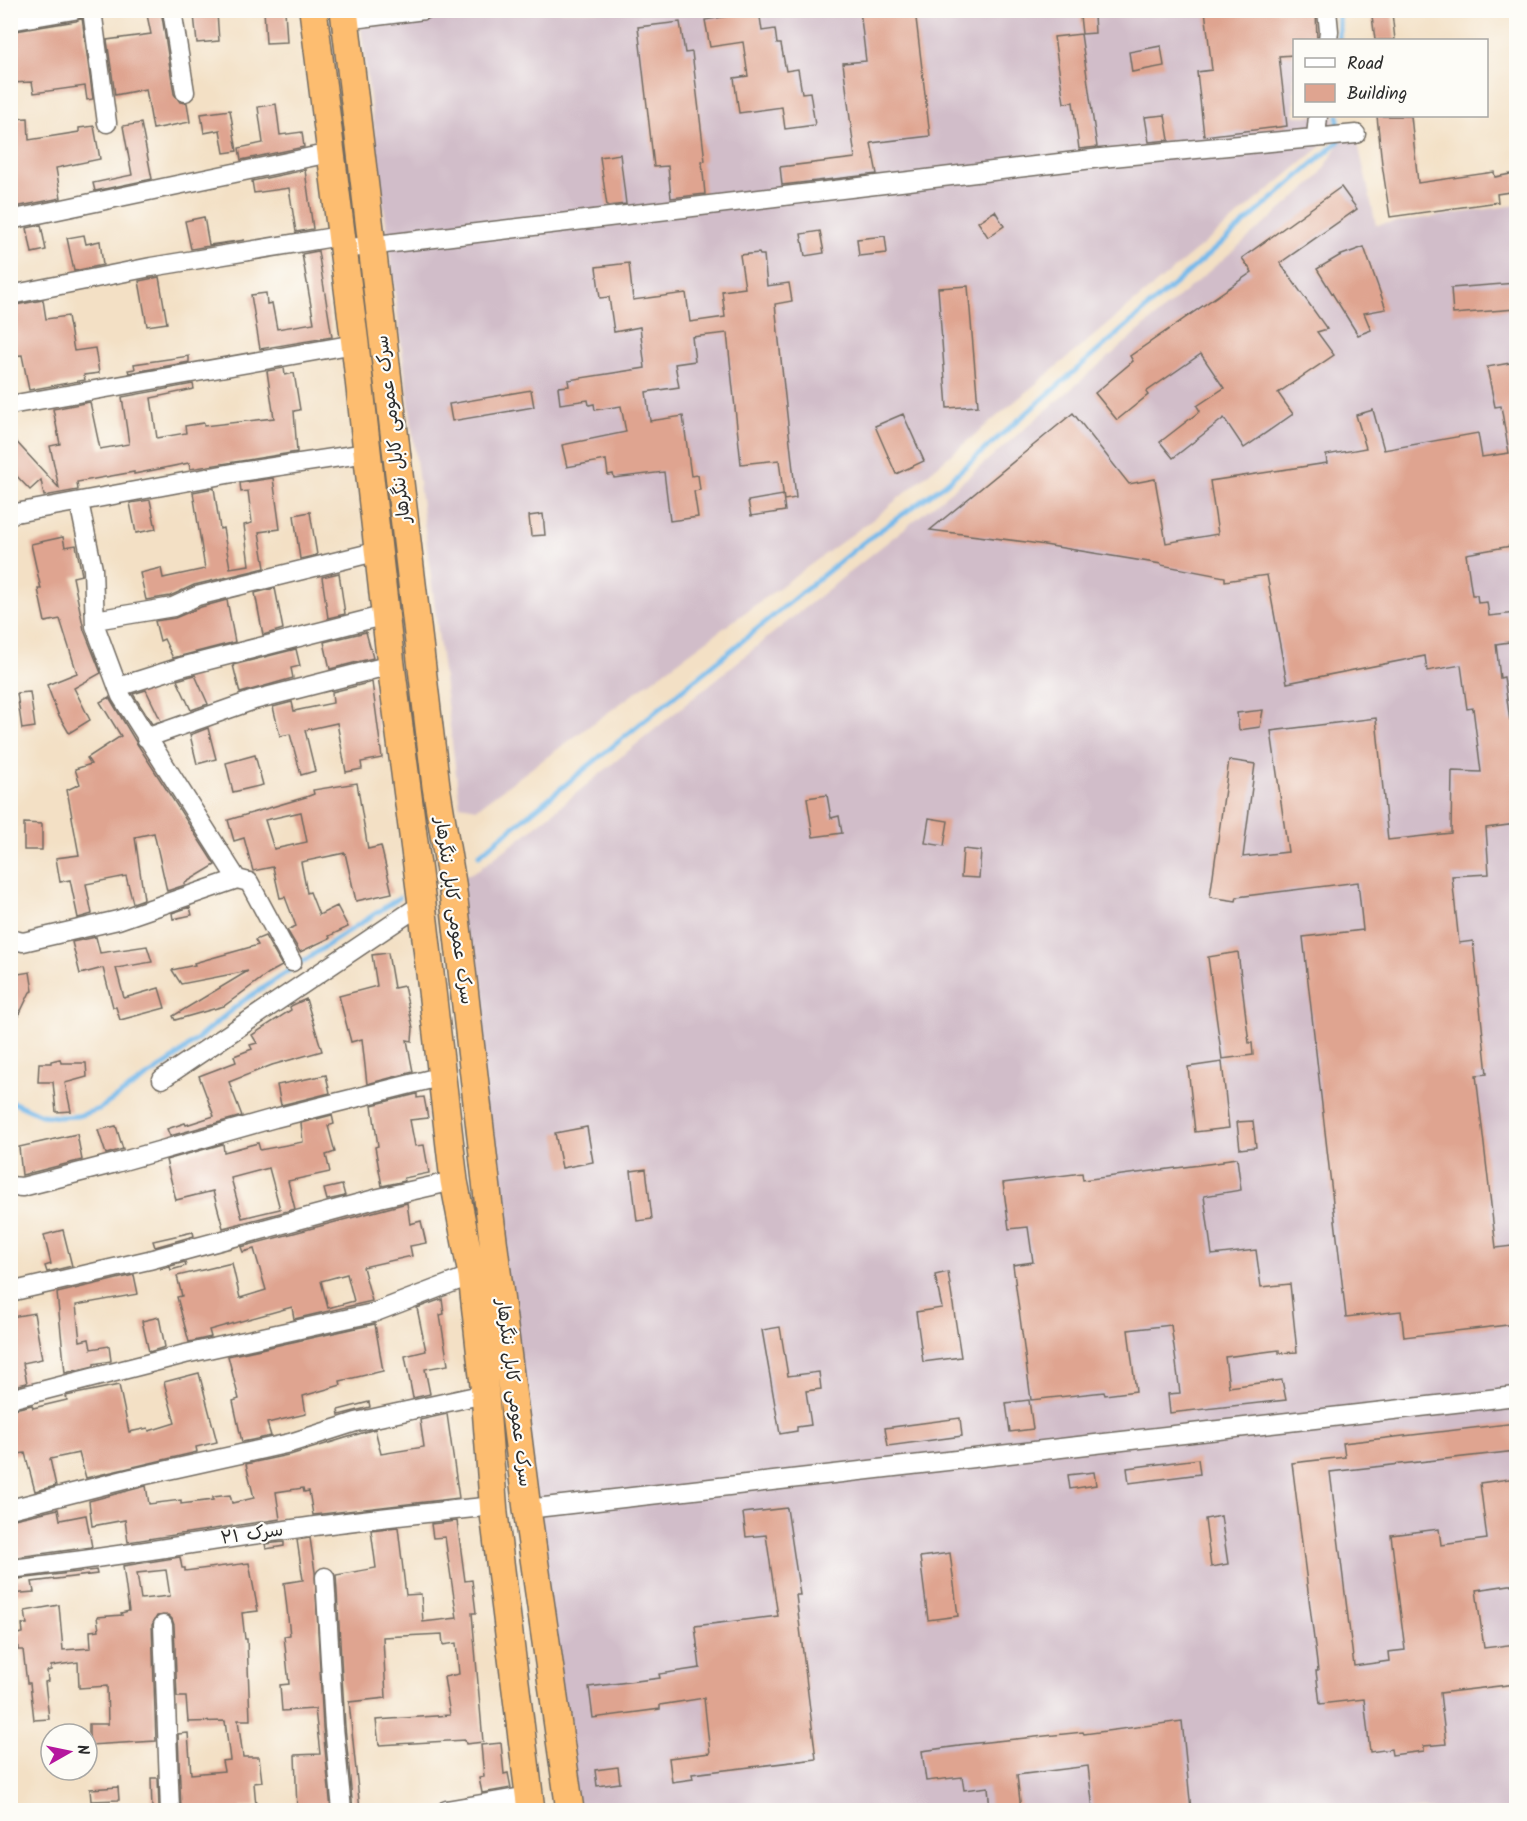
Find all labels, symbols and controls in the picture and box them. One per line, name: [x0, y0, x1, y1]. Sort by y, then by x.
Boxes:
legend: [1293, 39, 1488, 117]
text: Road: [1347, 50, 1384, 79]
text: Building: [1347, 80, 1407, 109]
street label: سرک عمومی کابل ننگرهار: [368, 334, 420, 526]
street label: سرک عمومی کابل ننگرهار: [425, 814, 480, 1007]
street label: سرک عمومی کابل ننگرهار: [487, 1296, 539, 1488]
street label: سرک ۲۱: [219, 1516, 285, 1554]
north arrow: [39, 1722, 99, 1782]
text: N: [69, 1743, 95, 1757]

